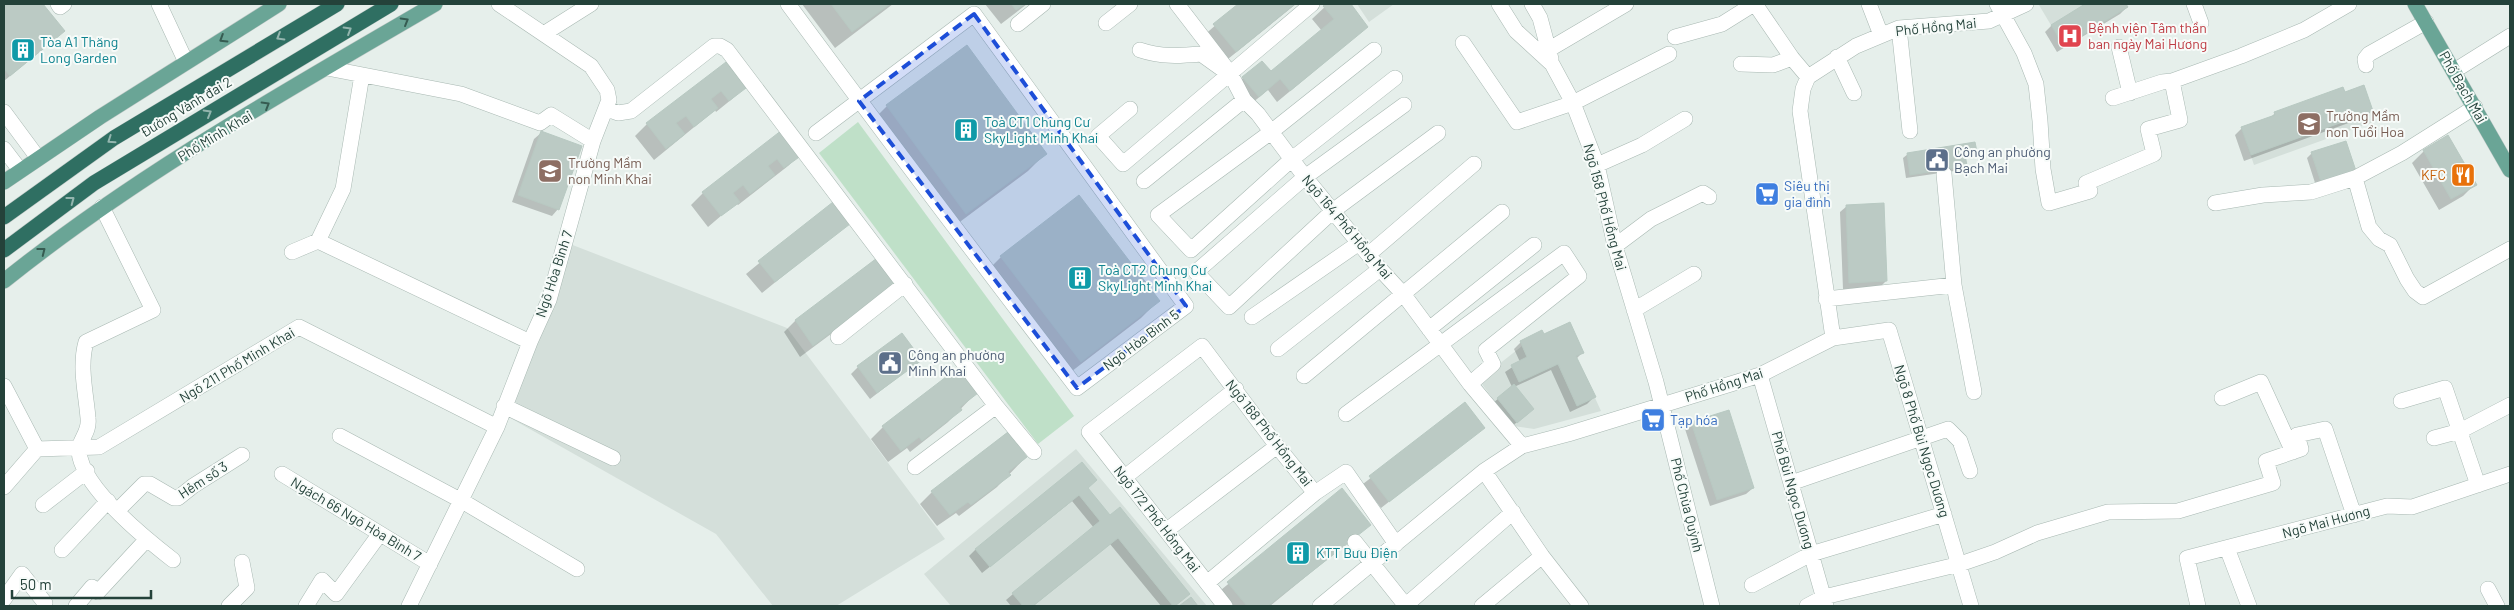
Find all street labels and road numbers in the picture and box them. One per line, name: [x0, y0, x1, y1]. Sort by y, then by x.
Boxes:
street label: Phố Hồng Mai: [1895, 14, 1977, 39]
street label: Phố Bạch Mai: [2436, 48, 2491, 126]
street label: Đường Vành đai 2: [137, 73, 234, 141]
street label: Phố Minh Khai: [174, 107, 255, 165]
street label: Ngõ 158 Phố Hồng Mai: [1580, 142, 1631, 272]
street label: Ngõ 164 Phố Hồng Mai: [1299, 171, 1396, 282]
street label: Ngõ Hòa Bình 7: [532, 228, 576, 319]
street label: Ngõ Hòa Bình 5: [1099, 306, 1182, 374]
street label: Ngõ 211 Phố Minh Khai: [176, 323, 297, 406]
street label: Ngõ 8 Phố Bùi Ngọc Dương: [1891, 362, 1954, 519]
street label: Phố Hồng Mai: [1683, 364, 1765, 405]
street label: Ngõ 168 Phố Hồng Mai: [1222, 376, 1316, 489]
street label: Phố Bùi Ngọc Dương: [1769, 429, 1818, 551]
street label: Phố Chùa Quỳnh: [1668, 456, 1707, 554]
street label: Hẻm số 3: [175, 457, 231, 502]
street label: Ngõ 172 Phố Hồng Mai: [1111, 462, 1204, 575]
street label: Ngách 66 Ngõ Hòa Bình 7: [288, 473, 425, 564]
street label: Ngõ Mai Hương: [2280, 502, 2372, 541]

